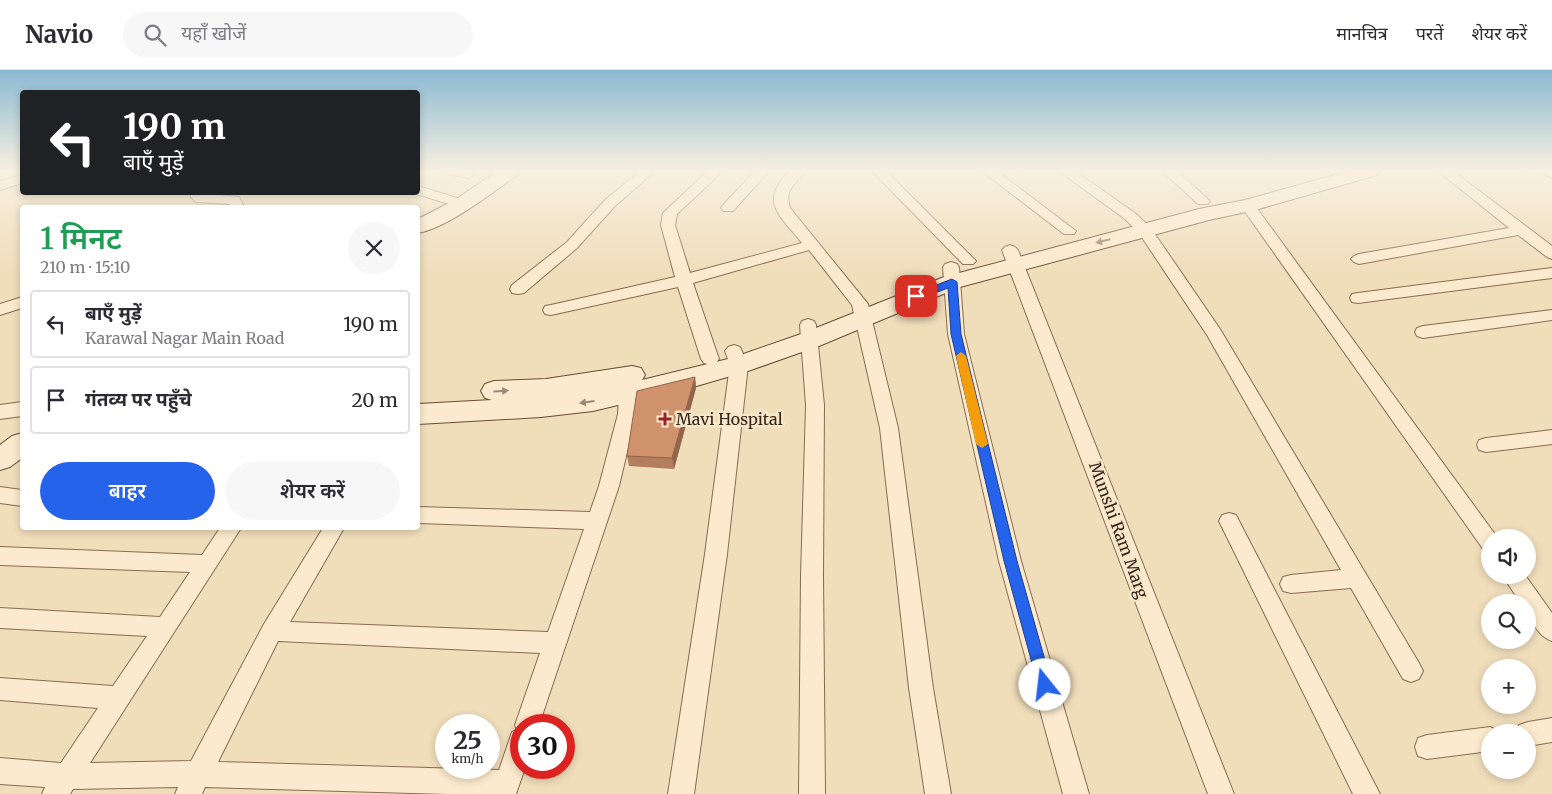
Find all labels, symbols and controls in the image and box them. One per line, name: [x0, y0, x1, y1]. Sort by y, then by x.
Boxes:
search box: [123, 12, 473, 57]
text: Navio: [25, 19, 93, 50]
icon: search: [141, 21, 169, 49]
text: यहाँ खोजें: [181, 21, 246, 45]
text: मानचित्र: [1336, 22, 1388, 45]
text: परतें: [1416, 22, 1444, 45]
text: शेयर करें: [1472, 22, 1527, 45]
text: 190 m: [123, 105, 226, 149]
icon: left: [40, 110, 105, 175]
text: बाएँ मुड़ें: [123, 148, 184, 176]
text: 1 मिनट: [40, 219, 122, 257]
button: close: [348, 222, 400, 274]
one-way arrow: [1096, 237, 1111, 245]
text: 210 m · 15:10: [40, 257, 130, 277]
pin: [895, 275, 937, 317]
icon: arrive: [902, 282, 930, 310]
text: बाएँ मुड़ें: [85, 301, 142, 325]
icon: left: [42, 310, 70, 338]
text: 190 m: [343, 312, 398, 336]
text: Karawal Nagar Main Road: [85, 328, 284, 348]
icon: arrive: [42, 386, 70, 414]
one-way arrow: [493, 386, 509, 394]
text: गंतव्य पर पहुँचे: [85, 387, 192, 411]
text: 20 m: [351, 388, 398, 412]
one-way arrow: [579, 398, 595, 406]
place label: Mavi Hospital: [676, 409, 783, 429]
marker: Mavi Hospital: [658, 412, 672, 426]
street label: Munshi Ram Marg: [1085, 459, 1153, 601]
button: बाहर: [40, 462, 215, 520]
button: शेयर करें: [225, 462, 400, 520]
map controls: [1481, 529, 1536, 779]
button: sound: [1481, 529, 1536, 584]
button: search: [1481, 594, 1536, 649]
position arrow: [1018, 658, 1070, 710]
button: +: [1481, 659, 1536, 714]
speed limit sign: 30: [510, 714, 575, 779]
text: 25: [453, 724, 482, 756]
button: −: [1481, 724, 1536, 779]
text: km/h: [452, 751, 483, 766]

